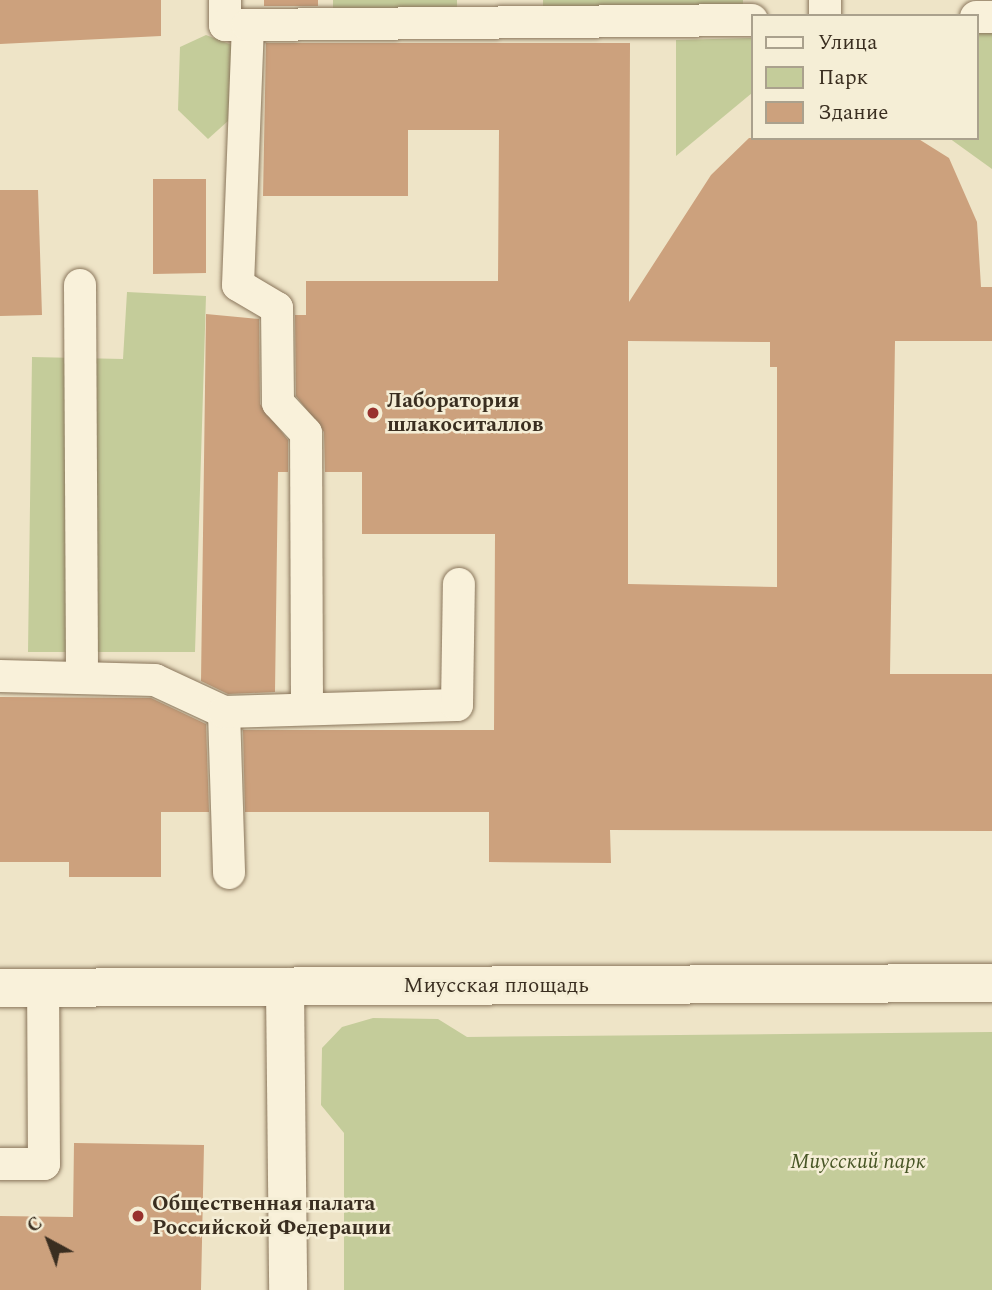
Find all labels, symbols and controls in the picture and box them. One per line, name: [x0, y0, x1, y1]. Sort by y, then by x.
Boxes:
legend: [750, 14, 978, 140]
text: Улица: [818, 27, 877, 59]
text: Парк: [818, 62, 868, 94]
text: Здание: [818, 97, 888, 129]
place label: Лаборатория шлакоситаллов: [387, 388, 543, 438]
marker: Лаборатория шлакоситаллов: [365, 405, 381, 421]
street label: Миусская площадь: [403, 973, 589, 999]
park label: Миусский парк: [790, 1149, 926, 1175]
place label: Общественная палата Российской Федерации: [152, 1191, 391, 1241]
north arrow: [14, 1206, 84, 1276]
marker: Общественная палата Российской Федерации: [130, 1208, 146, 1224]
text: С: [20, 1209, 50, 1240]

